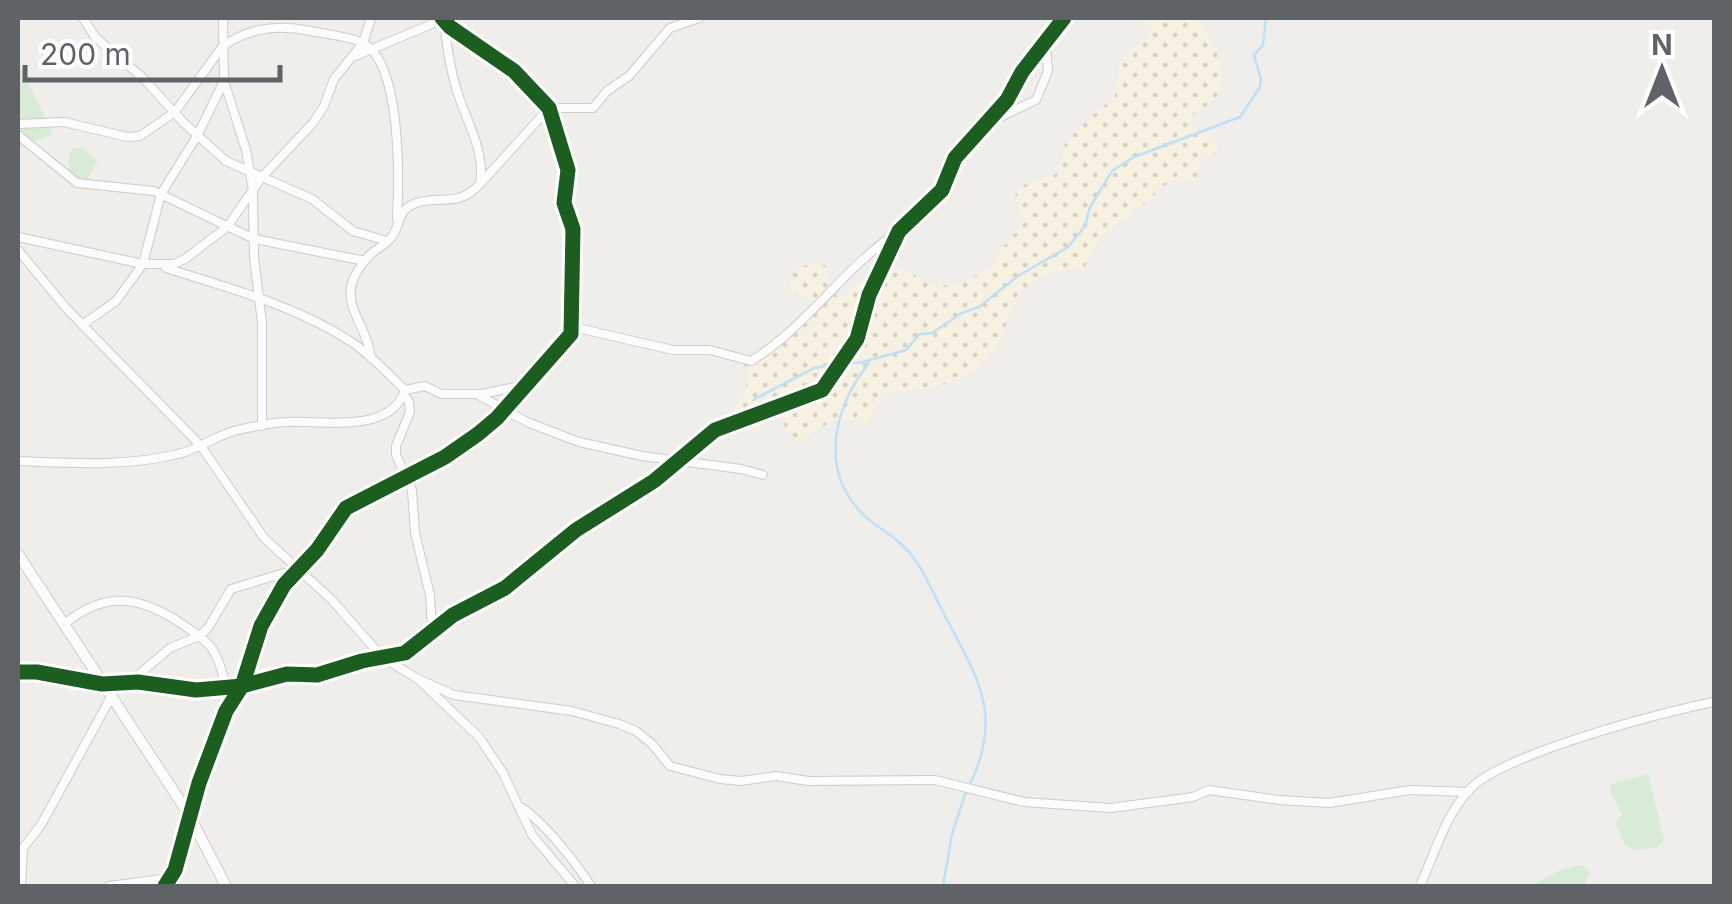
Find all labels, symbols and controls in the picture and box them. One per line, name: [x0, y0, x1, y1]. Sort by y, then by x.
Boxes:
scale bar: [25, 20, 280, 82]
north arrow: [1612, 20, 1712, 120]
text: N: [1651, 28, 1673, 62]
text: 200 m: [40, 36, 131, 72]

